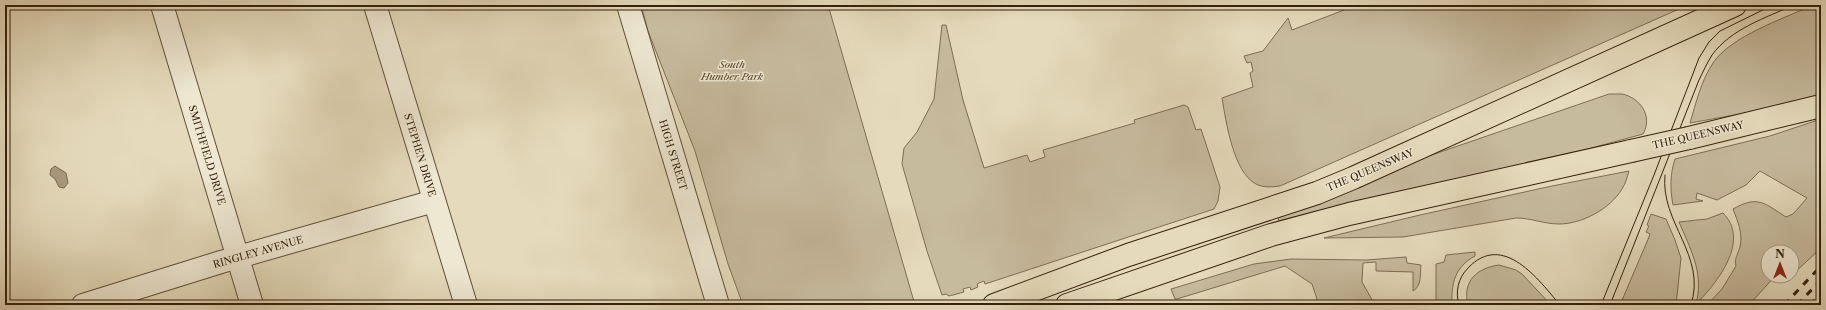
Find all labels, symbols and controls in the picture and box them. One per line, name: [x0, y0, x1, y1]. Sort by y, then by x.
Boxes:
park label: South Humber Park: [700, 58, 764, 83]
street label: SMITHFIELD DRIVE: [186, 104, 228, 207]
street label: STEPHEN DRIVE: [401, 112, 439, 198]
street label: HIGH STREET: [656, 118, 690, 193]
street label: THE QUEENSWAY: [1651, 118, 1746, 152]
street label: THE QUEENSWAY: [1324, 145, 1416, 194]
street label: RINGLEY AVENUE: [211, 233, 305, 271]
north arrow: [1760, 244, 1800, 284]
text: N: [1775, 247, 1785, 261]

